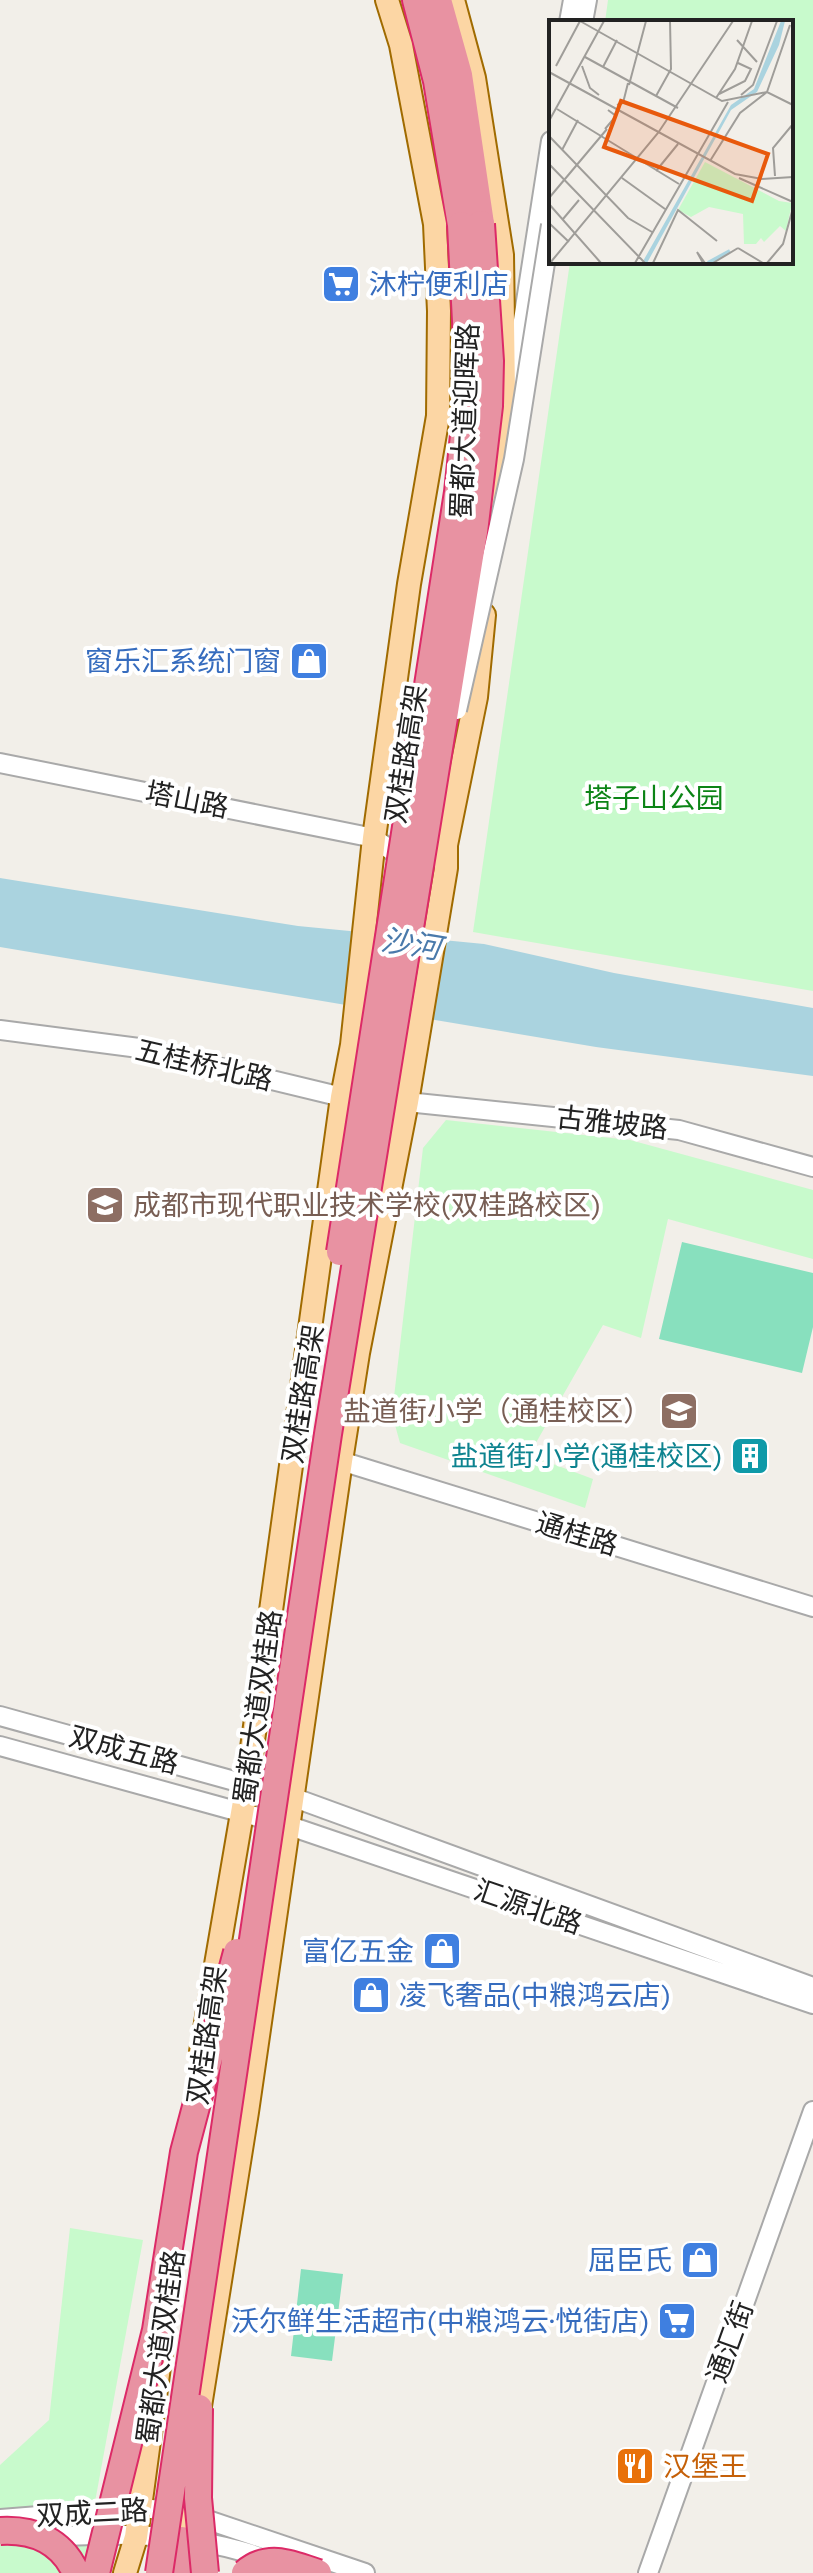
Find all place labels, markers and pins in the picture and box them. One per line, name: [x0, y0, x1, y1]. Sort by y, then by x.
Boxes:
supermarket icon: 沐柠便利店: [320, 263, 362, 305]
place label: 沐柠便利店: [369, 268, 509, 301]
shop icon: 窗乐汇系统门窗: [288, 640, 330, 682]
place label: 窗乐汇系统门窗: [85, 645, 281, 678]
school or university icon: 成都市现代职业技术学校(双桂路校区): [84, 1184, 126, 1226]
place label: 成都市现代职业技术学校(双桂路校区): [133, 1189, 601, 1222]
school or university icon: 盐道街小学（通桂校区）: [658, 1390, 700, 1432]
place label: 盐道街小学（通桂校区）: [343, 1395, 651, 1428]
building icon: 盐道街小学(通桂校区): [729, 1435, 771, 1477]
place label: 盐道街小学(通桂校区): [450, 1440, 722, 1473]
shop icon: 富亿五金: [421, 1930, 463, 1972]
place label: 富亿五金: [302, 1935, 414, 1968]
shop icon: 凌飞奢品(中粮鸿云店): [350, 1974, 392, 2016]
place label: 凌飞奢品(中粮鸿云店): [399, 1979, 671, 2012]
shop icon: 屈臣氏: [679, 2239, 721, 2281]
place label: 屈臣氏: [588, 2244, 672, 2277]
supermarket icon: 沃尔鲜生活超市(中粮鸿云·悦街店): [656, 2300, 698, 2342]
place label: 沃尔鲜生活超市(中粮鸿云·悦街店): [231, 2305, 649, 2338]
restaurant icon: 汉堡王: [614, 2445, 656, 2487]
place label: 汉堡王: [663, 2450, 747, 2483]

